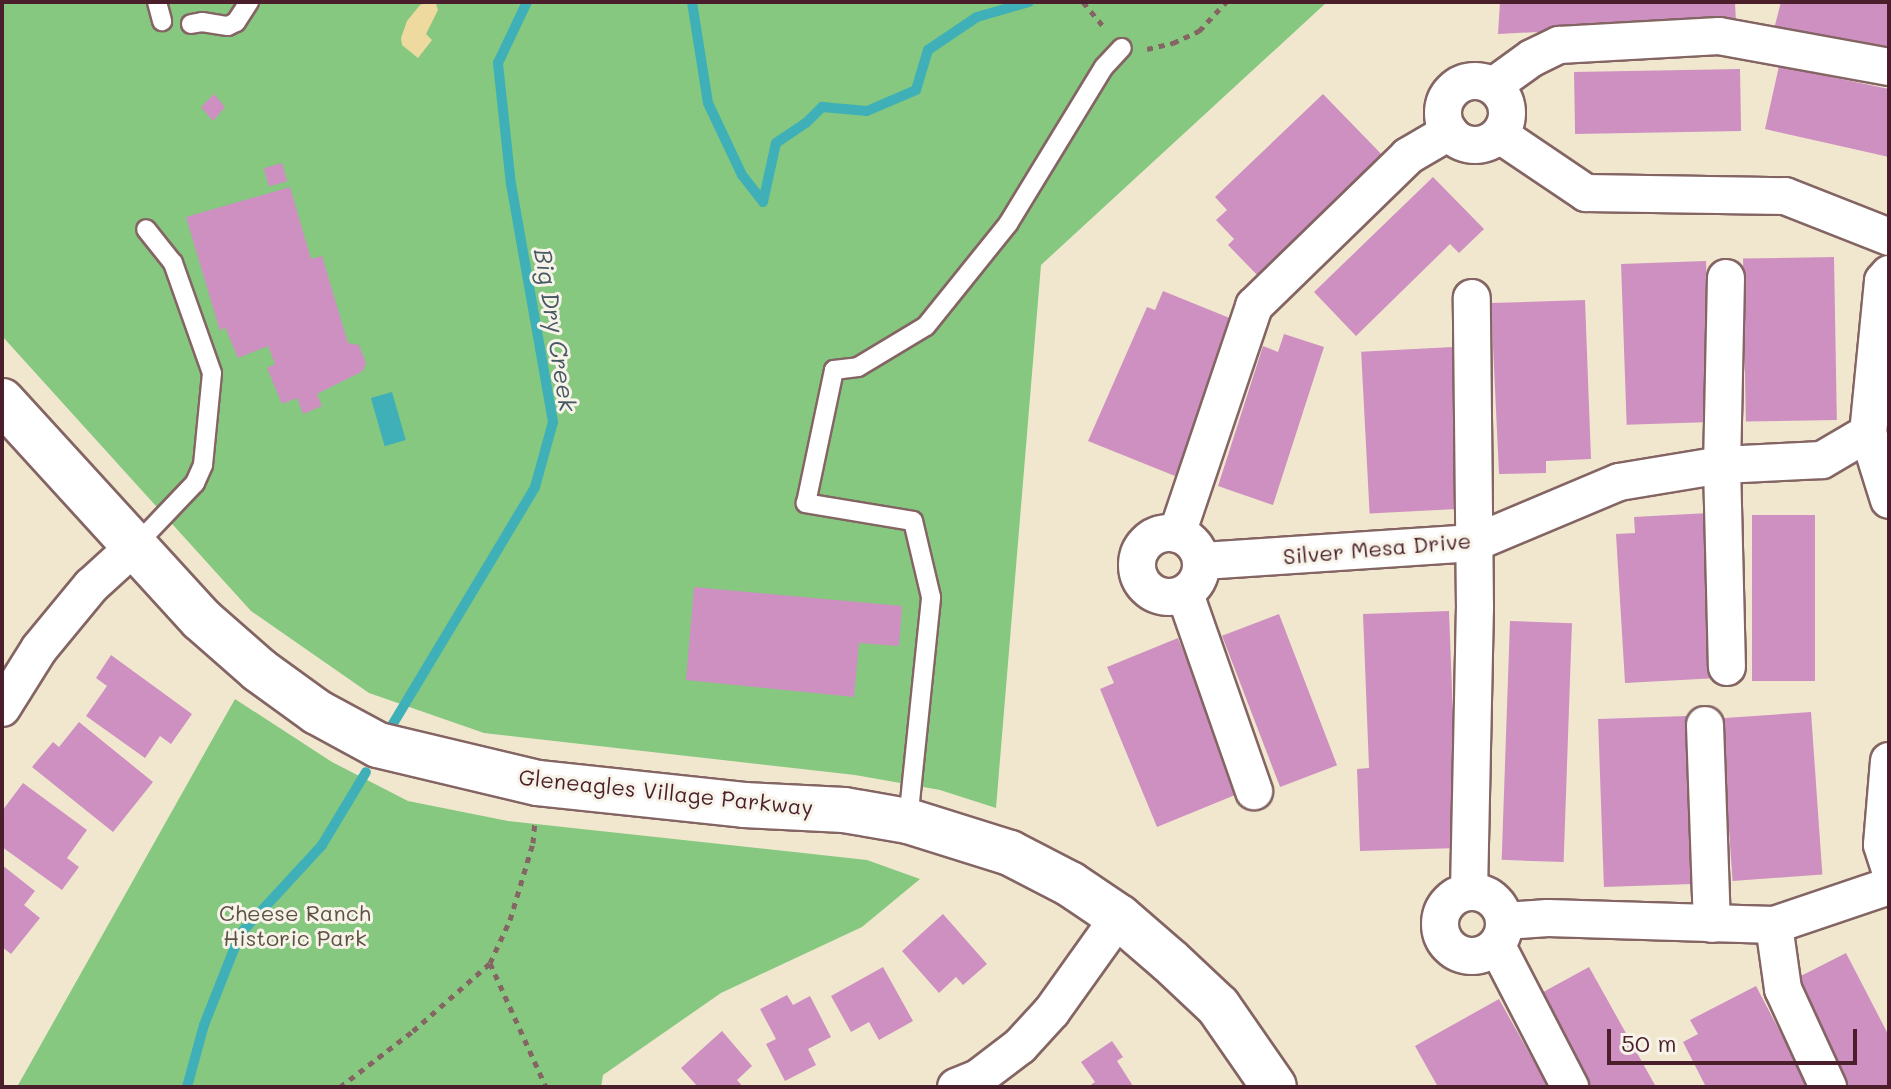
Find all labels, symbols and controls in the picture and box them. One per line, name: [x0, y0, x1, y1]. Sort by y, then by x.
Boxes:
water label: Big Dry Creek: [529, 247, 583, 413]
street label: Silver Mesa Drive: [1282, 527, 1472, 569]
street label: Gleneagles Village Parkway: [518, 763, 814, 821]
park label: Cheese Ranch Historic Park: [219, 899, 371, 950]
scale bar: [1611, 1013, 1861, 1063]
text: 50 m: [1621, 1027, 1677, 1058]

